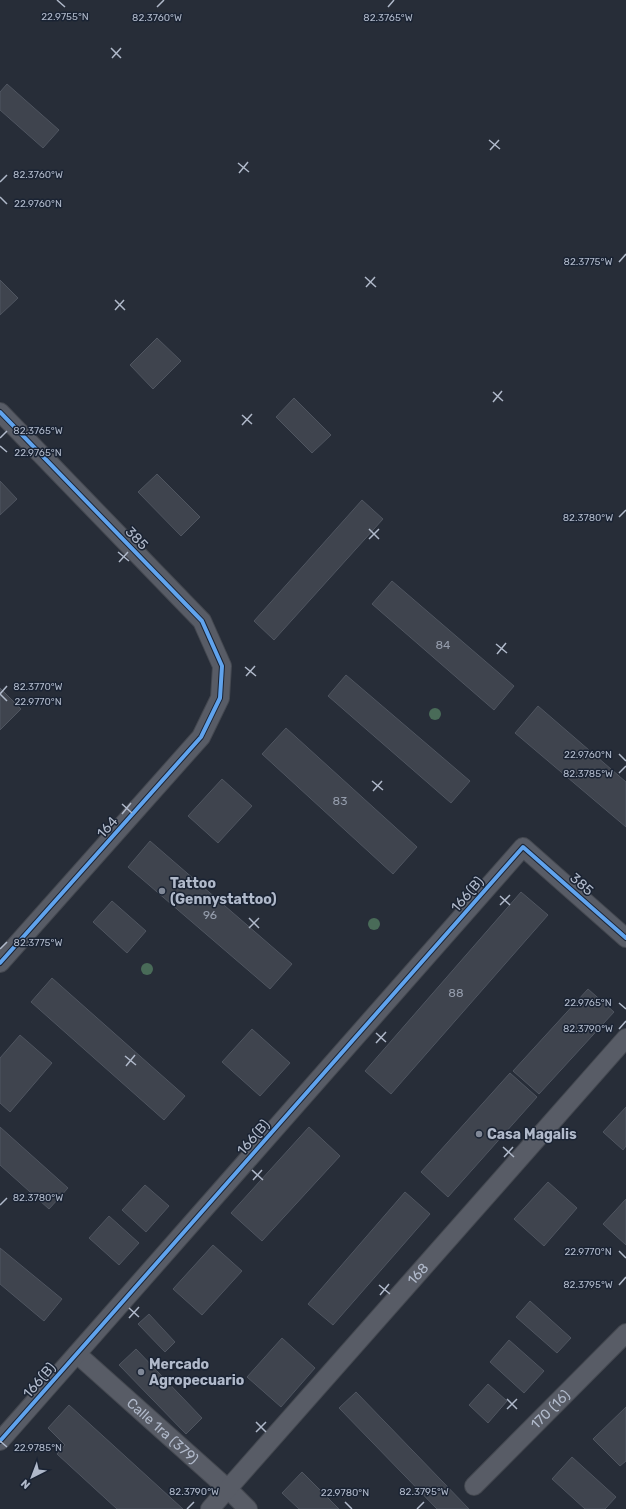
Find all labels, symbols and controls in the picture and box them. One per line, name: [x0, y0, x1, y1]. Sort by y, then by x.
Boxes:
text: 22.9755°N: [41, 11, 89, 23]
text: 82.3760°W: [132, 12, 182, 24]
text: 82.3765°W: [363, 12, 413, 24]
text: 82.3760°W: [13, 169, 63, 181]
text: 22.9760°N: [14, 198, 62, 210]
text: 82.3775°W: [564, 256, 612, 268]
text: 82.3765°W: [13, 425, 63, 437]
text: 22.9765°N: [14, 447, 62, 459]
text: 82.3780°W: [563, 512, 613, 524]
street label: 385: [122, 523, 152, 553]
house number: 84: [435, 638, 451, 652]
text: 82.3770°W: [13, 681, 63, 693]
text: 22.9770°N: [14, 696, 62, 708]
text: 22.9760°N: [564, 749, 612, 761]
text: 82.3785°W: [563, 768, 613, 780]
house number: 83: [333, 794, 347, 808]
street label: 164: [93, 813, 122, 842]
street label: 385: [566, 870, 597, 899]
street label: 166(B): [447, 873, 487, 916]
place label: Tattoo (Gennystattoo): [170, 875, 277, 908]
marker: Tattoo (Gennystattoo): [157, 886, 167, 896]
house number: 96: [203, 908, 217, 922]
text: 82.3775°W: [14, 937, 62, 949]
house number: 88: [448, 986, 464, 1000]
text: 22.9765°N: [564, 997, 612, 1009]
text: 82.3790°W: [563, 1023, 613, 1035]
street label: 166(B): [233, 1116, 273, 1159]
place label: Casa Magalis: [487, 1126, 577, 1143]
marker: Casa Magalis: [474, 1129, 484, 1139]
text: 82.3780°W: [13, 1192, 63, 1204]
text: 22.9770°N: [564, 1246, 612, 1258]
street label: 168: [404, 1260, 432, 1288]
text: 82.3795°W: [563, 1279, 613, 1291]
place label: Mercado Agropecuario: [149, 1356, 244, 1389]
street label: 166(B): [19, 1359, 59, 1402]
marker: Mercado Agropecuario: [136, 1367, 146, 1377]
street label: 170 (16): [527, 1387, 574, 1433]
street label: Calle 1ra (379): [123, 1394, 202, 1468]
text: 22.9785°N: [14, 1442, 62, 1454]
north arrow: [12, 1457, 52, 1497]
text: N: [18, 1477, 33, 1492]
text: 82.3790°W: [169, 1486, 219, 1498]
text: 82.3795°W: [399, 1486, 449, 1498]
text: 22.9780°N: [321, 1487, 369, 1499]

